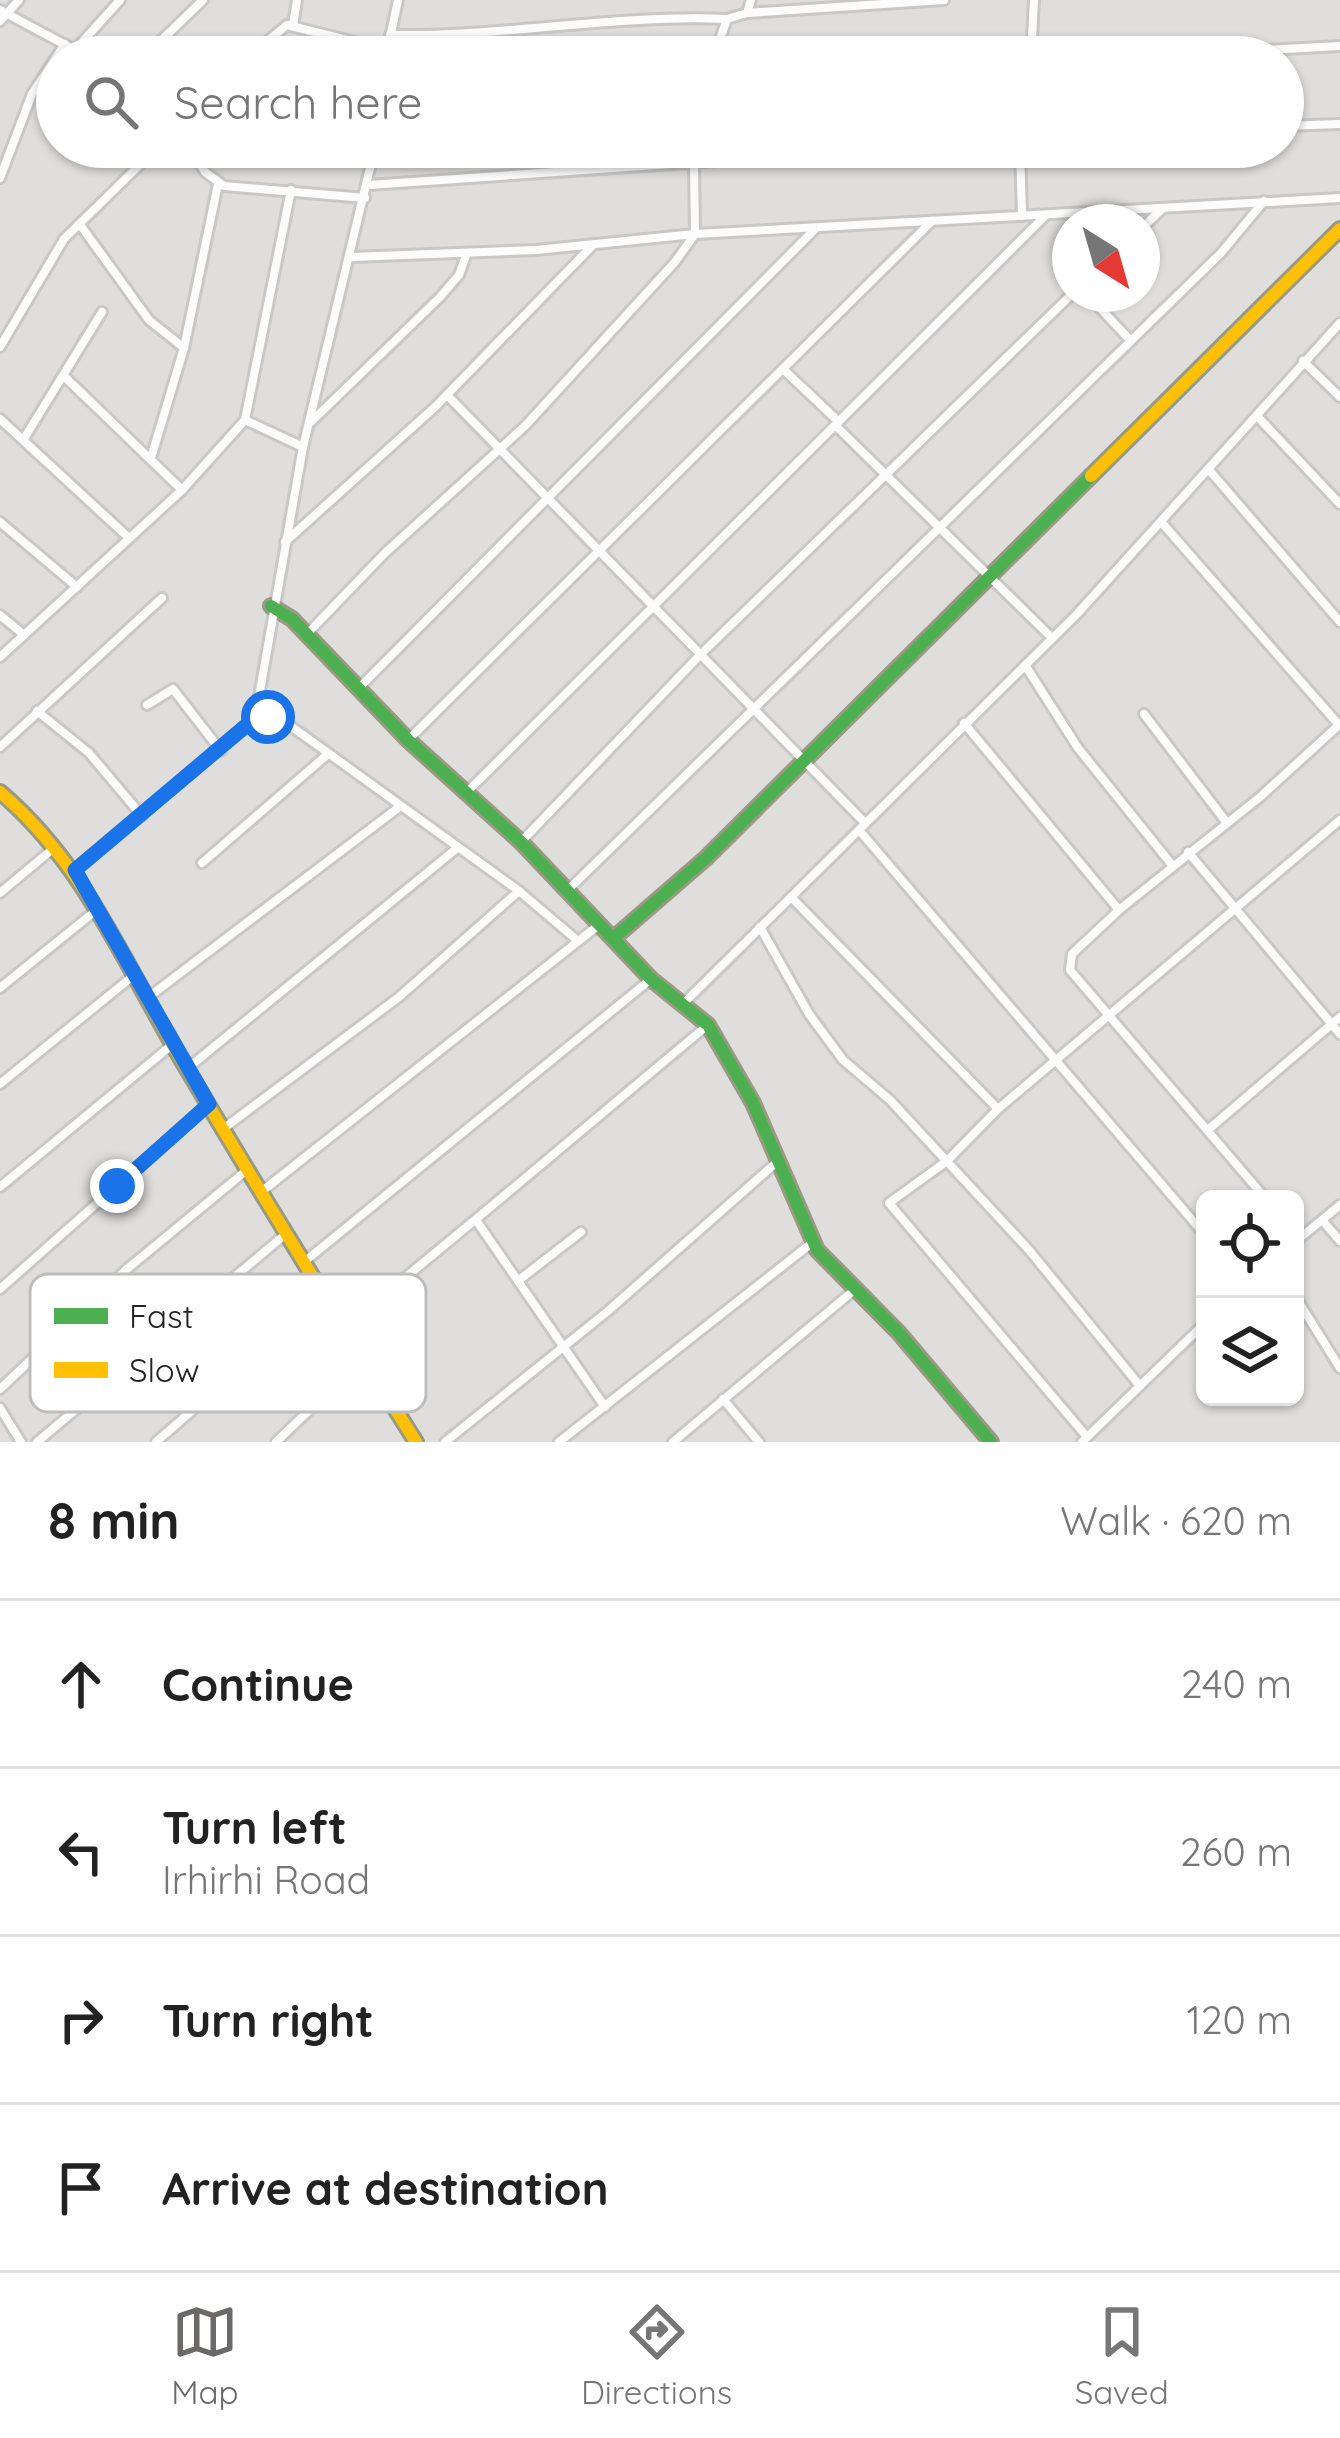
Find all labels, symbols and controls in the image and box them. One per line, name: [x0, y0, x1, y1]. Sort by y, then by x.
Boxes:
search box: [36, 36, 1304, 168]
icon: search: [78, 69, 144, 135]
text: Search here: [174, 74, 422, 130]
north arrow: [1052, 204, 1160, 312]
route start: [241, 690, 295, 744]
route end: [90, 1159, 144, 1213]
map controls: [1196, 1190, 1304, 1406]
button: locate: [1196, 1190, 1304, 1298]
legend: [30, 1274, 426, 1412]
text: Fast: [129, 1295, 194, 1336]
button: layers: [1196, 1298, 1304, 1406]
text: Slow: [129, 1349, 200, 1390]
text: 8 min: [48, 1488, 180, 1552]
text: Walk · 620 m: [1060, 1496, 1292, 1545]
icon: ahead: [48, 1651, 114, 1717]
text: Continue: [162, 1656, 354, 1712]
text: 240 m: [1181, 1659, 1292, 1708]
text: Turn left: [162, 1799, 347, 1855]
icon: left: [48, 1819, 114, 1885]
text: 260 m: [1180, 1827, 1292, 1876]
text: Irhirhi Road: [162, 1855, 370, 1904]
icon: right: [48, 1987, 114, 2053]
text: Turn right: [162, 1992, 374, 2048]
text: 120 m: [1187, 1995, 1292, 2044]
icon: arrive: [48, 2155, 114, 2221]
text: Arrive at destination: [162, 2160, 608, 2216]
tab: Map: [171, 2299, 239, 2412]
tab: Directions: [581, 2299, 732, 2412]
tab: Saved: [1075, 2299, 1169, 2412]

